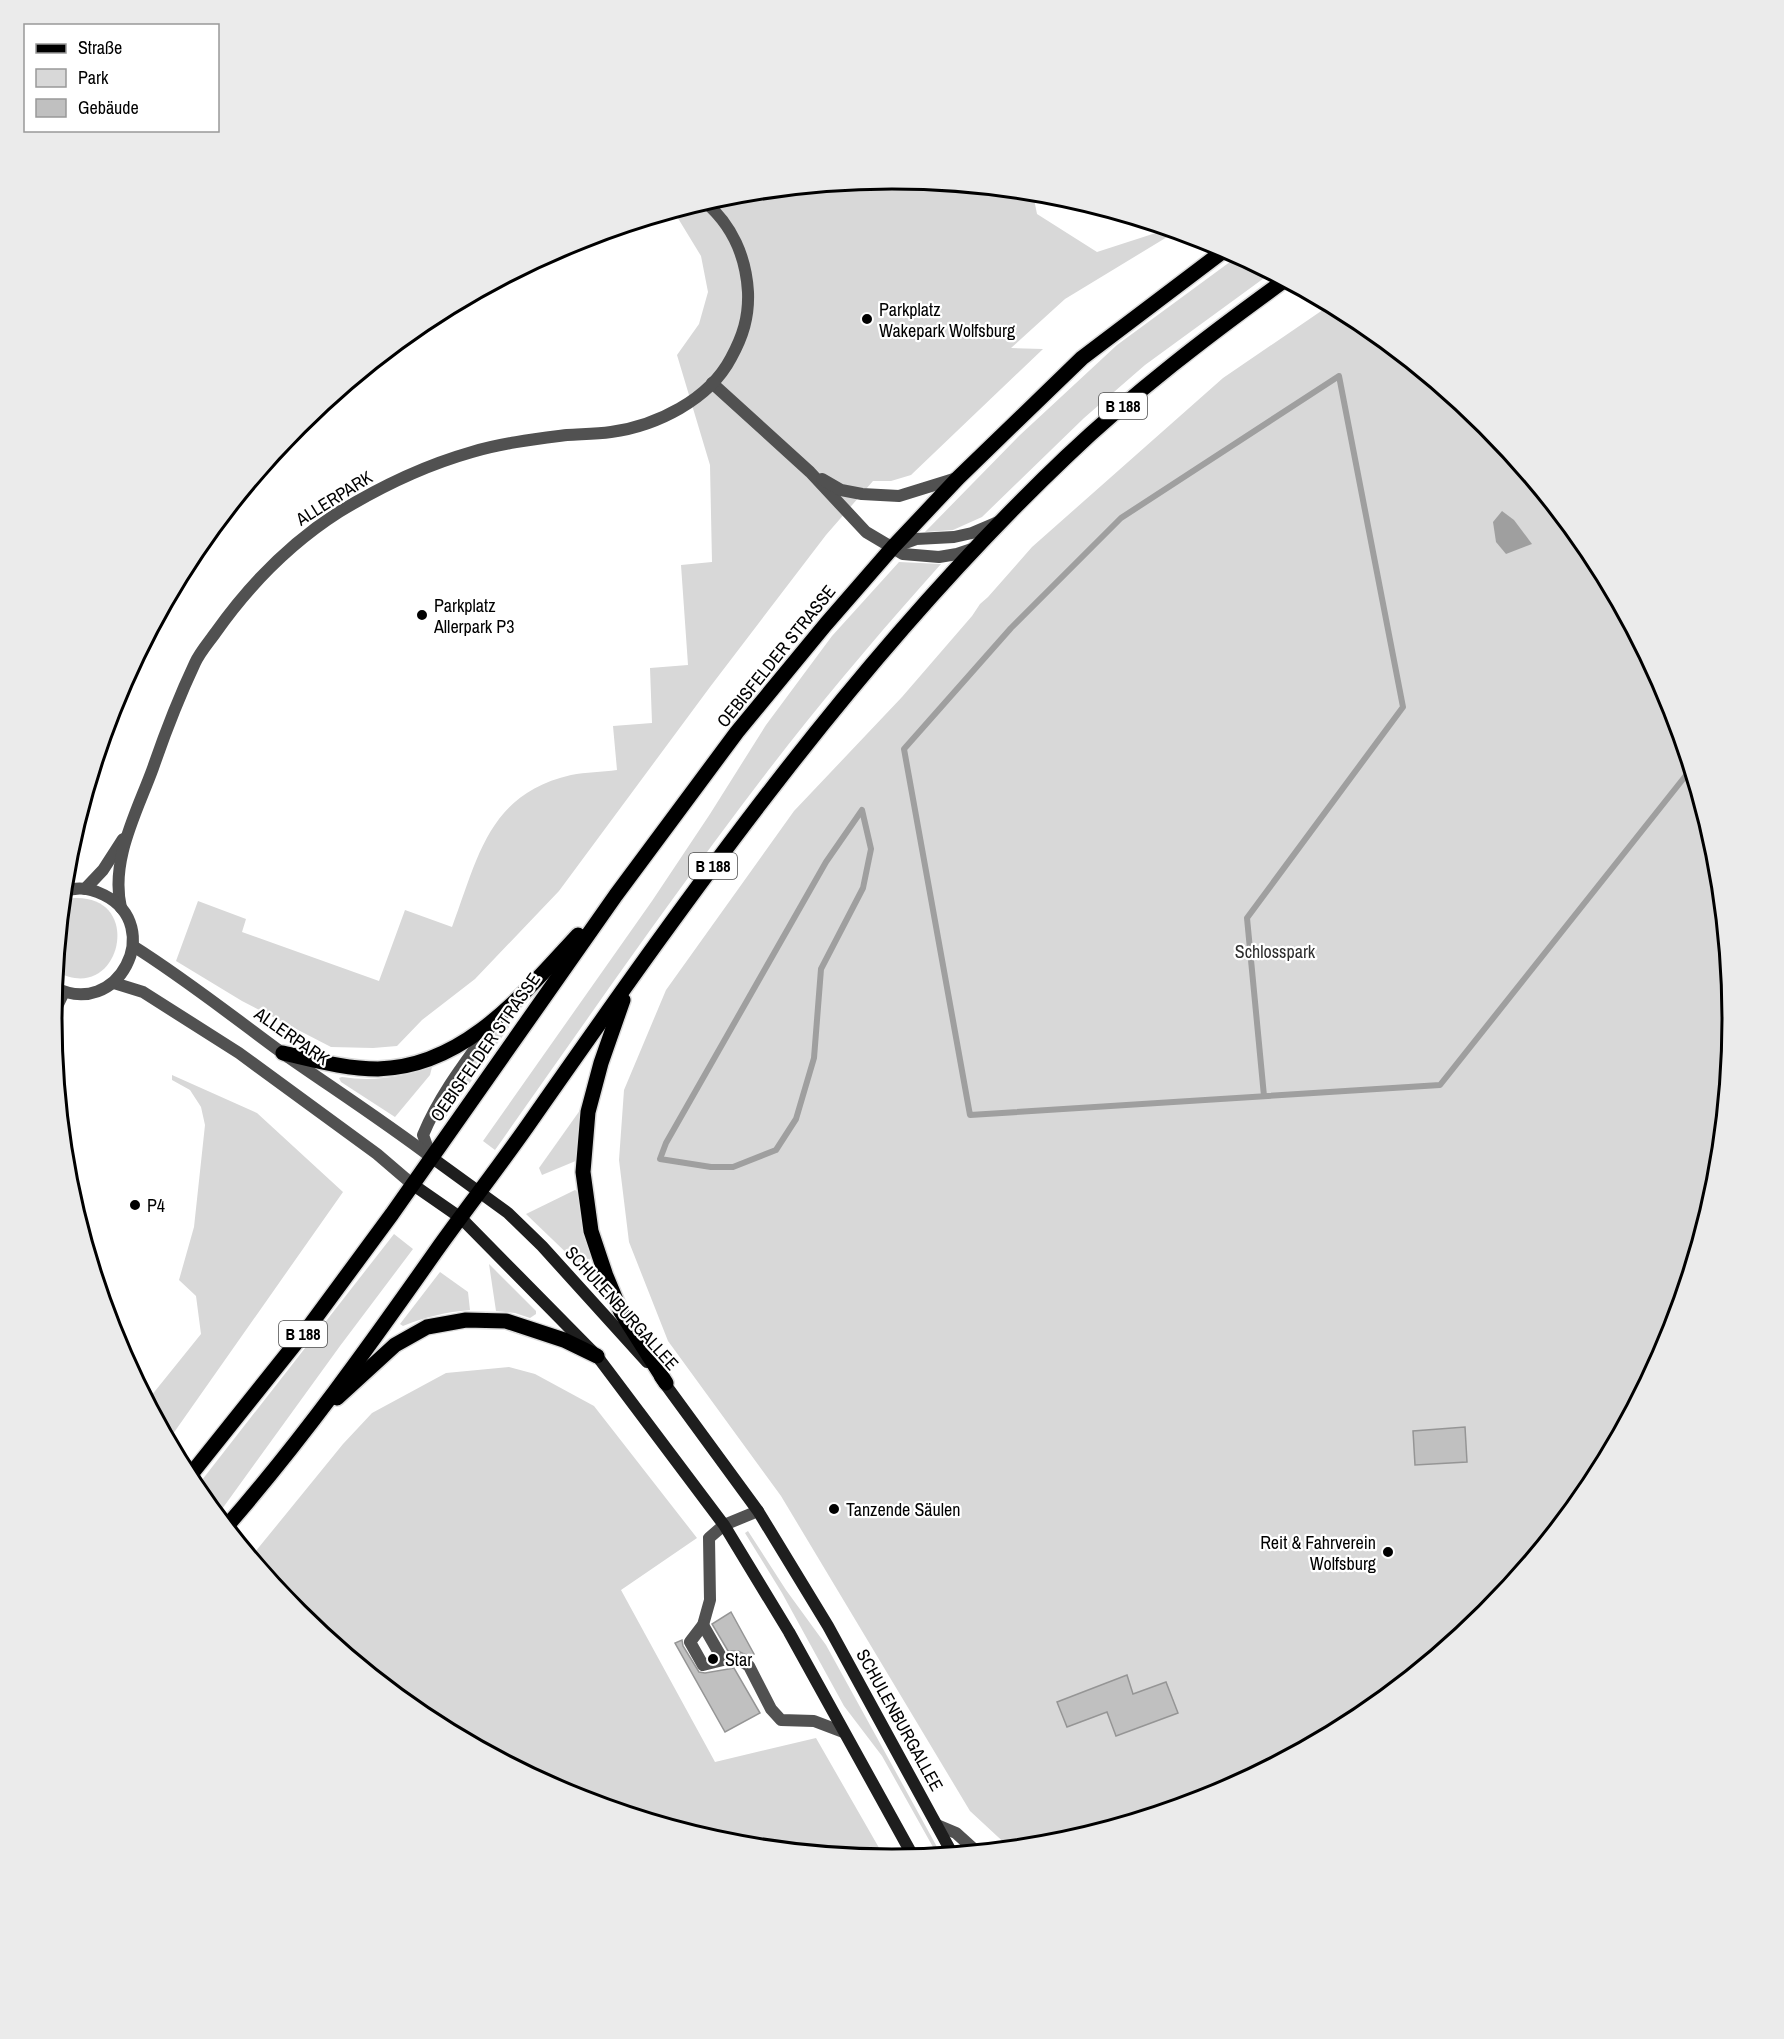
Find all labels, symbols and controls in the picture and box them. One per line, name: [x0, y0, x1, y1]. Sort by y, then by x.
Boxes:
legend: [24, 24, 219, 132]
text: Straße: [78, 35, 122, 60]
text: Park: [78, 65, 109, 90]
text: Gebäude: [78, 95, 139, 120]
place label: Parkplatz Wakepark Wolfsburg: [879, 297, 1016, 343]
marker: Parkplatz Wakepark Wolfsburg: [860, 312, 874, 326]
road number: B 188: [1099, 393, 1147, 419]
street label: ALLERPARK: [290, 465, 377, 532]
street label: OEBISFELDER STRASSE: [711, 580, 841, 732]
place label: Parkplatz Allerpark P3: [433, 593, 514, 639]
marker: Parkplatz Allerpark P3: [415, 608, 429, 622]
road number: B 188: [689, 853, 737, 879]
park label: Schlosspark: [1235, 939, 1316, 964]
street label: OEBISFELDER STRASSE: [424, 968, 546, 1126]
street label: ALLERPARK: [249, 1001, 334, 1071]
place label: P4: [147, 1193, 165, 1218]
marker: P4: [128, 1198, 142, 1212]
street label: SCHULENBURGALLEE: [559, 1241, 685, 1375]
road number: B 188: [279, 1321, 327, 1347]
place label: Tanzende Säulen: [846, 1497, 960, 1522]
marker: Tanzende Säulen: [827, 1502, 841, 1516]
place label: Reit & Fahrverein Wolfsburg: [1260, 1530, 1377, 1576]
marker: Reit & Fahrverein Wolfsburg: [1381, 1545, 1395, 1559]
street label: SCHULENBURGALLEE: [850, 1644, 950, 1796]
place label: Star: [725, 1647, 752, 1672]
marker: Star: [706, 1652, 720, 1666]

